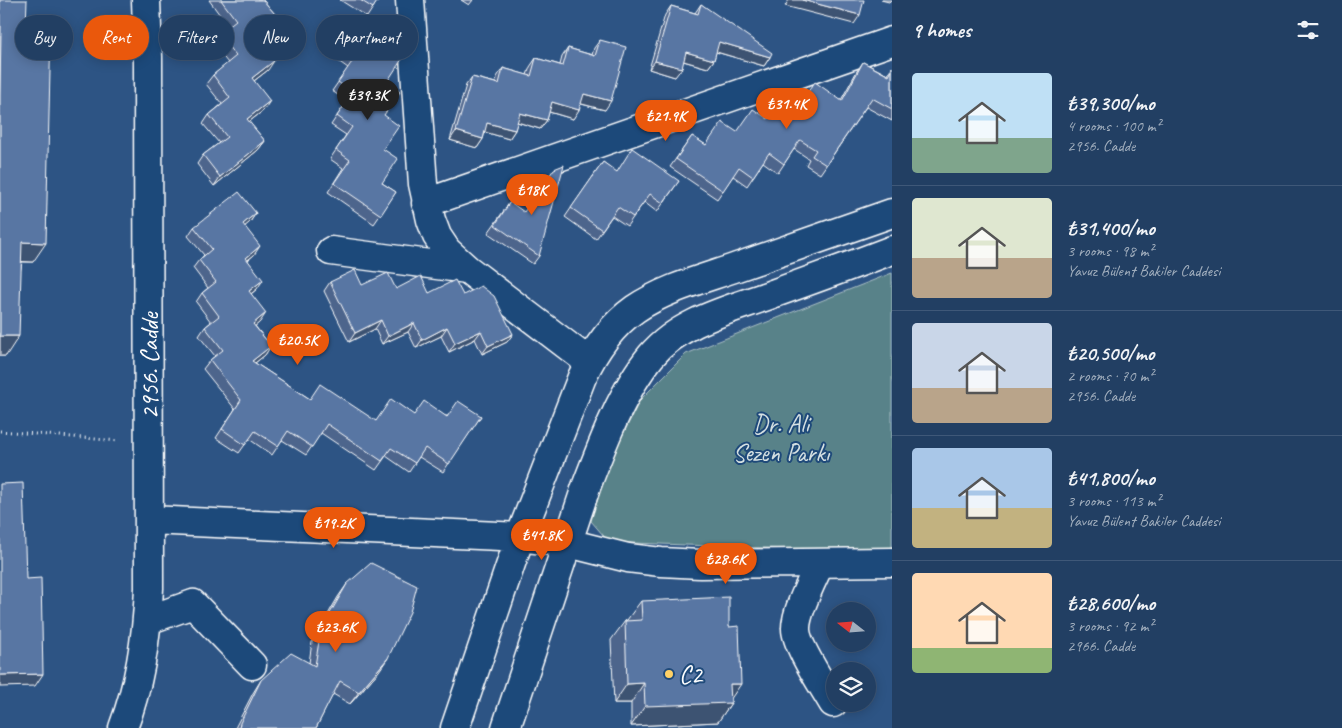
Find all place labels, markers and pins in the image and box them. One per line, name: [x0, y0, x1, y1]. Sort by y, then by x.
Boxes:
pin: ₺39.3K: [327, 78, 409, 121]
pin: ₺31.4K: [746, 88, 828, 130]
pin: ₺21.9K: [625, 100, 707, 142]
pin: ₺18K: [502, 174, 562, 216]
pin: ₺20.5K: [257, 324, 339, 366]
pin: ₺19.2K: [293, 506, 375, 549]
pin: ₺41.8K: [501, 518, 583, 561]
pin: ₺28.6K: [685, 542, 767, 585]
pin: ₺23.6K: [295, 610, 377, 653]
place label: C2: [679, 659, 704, 691]
marker: C2: [663, 668, 675, 680]

